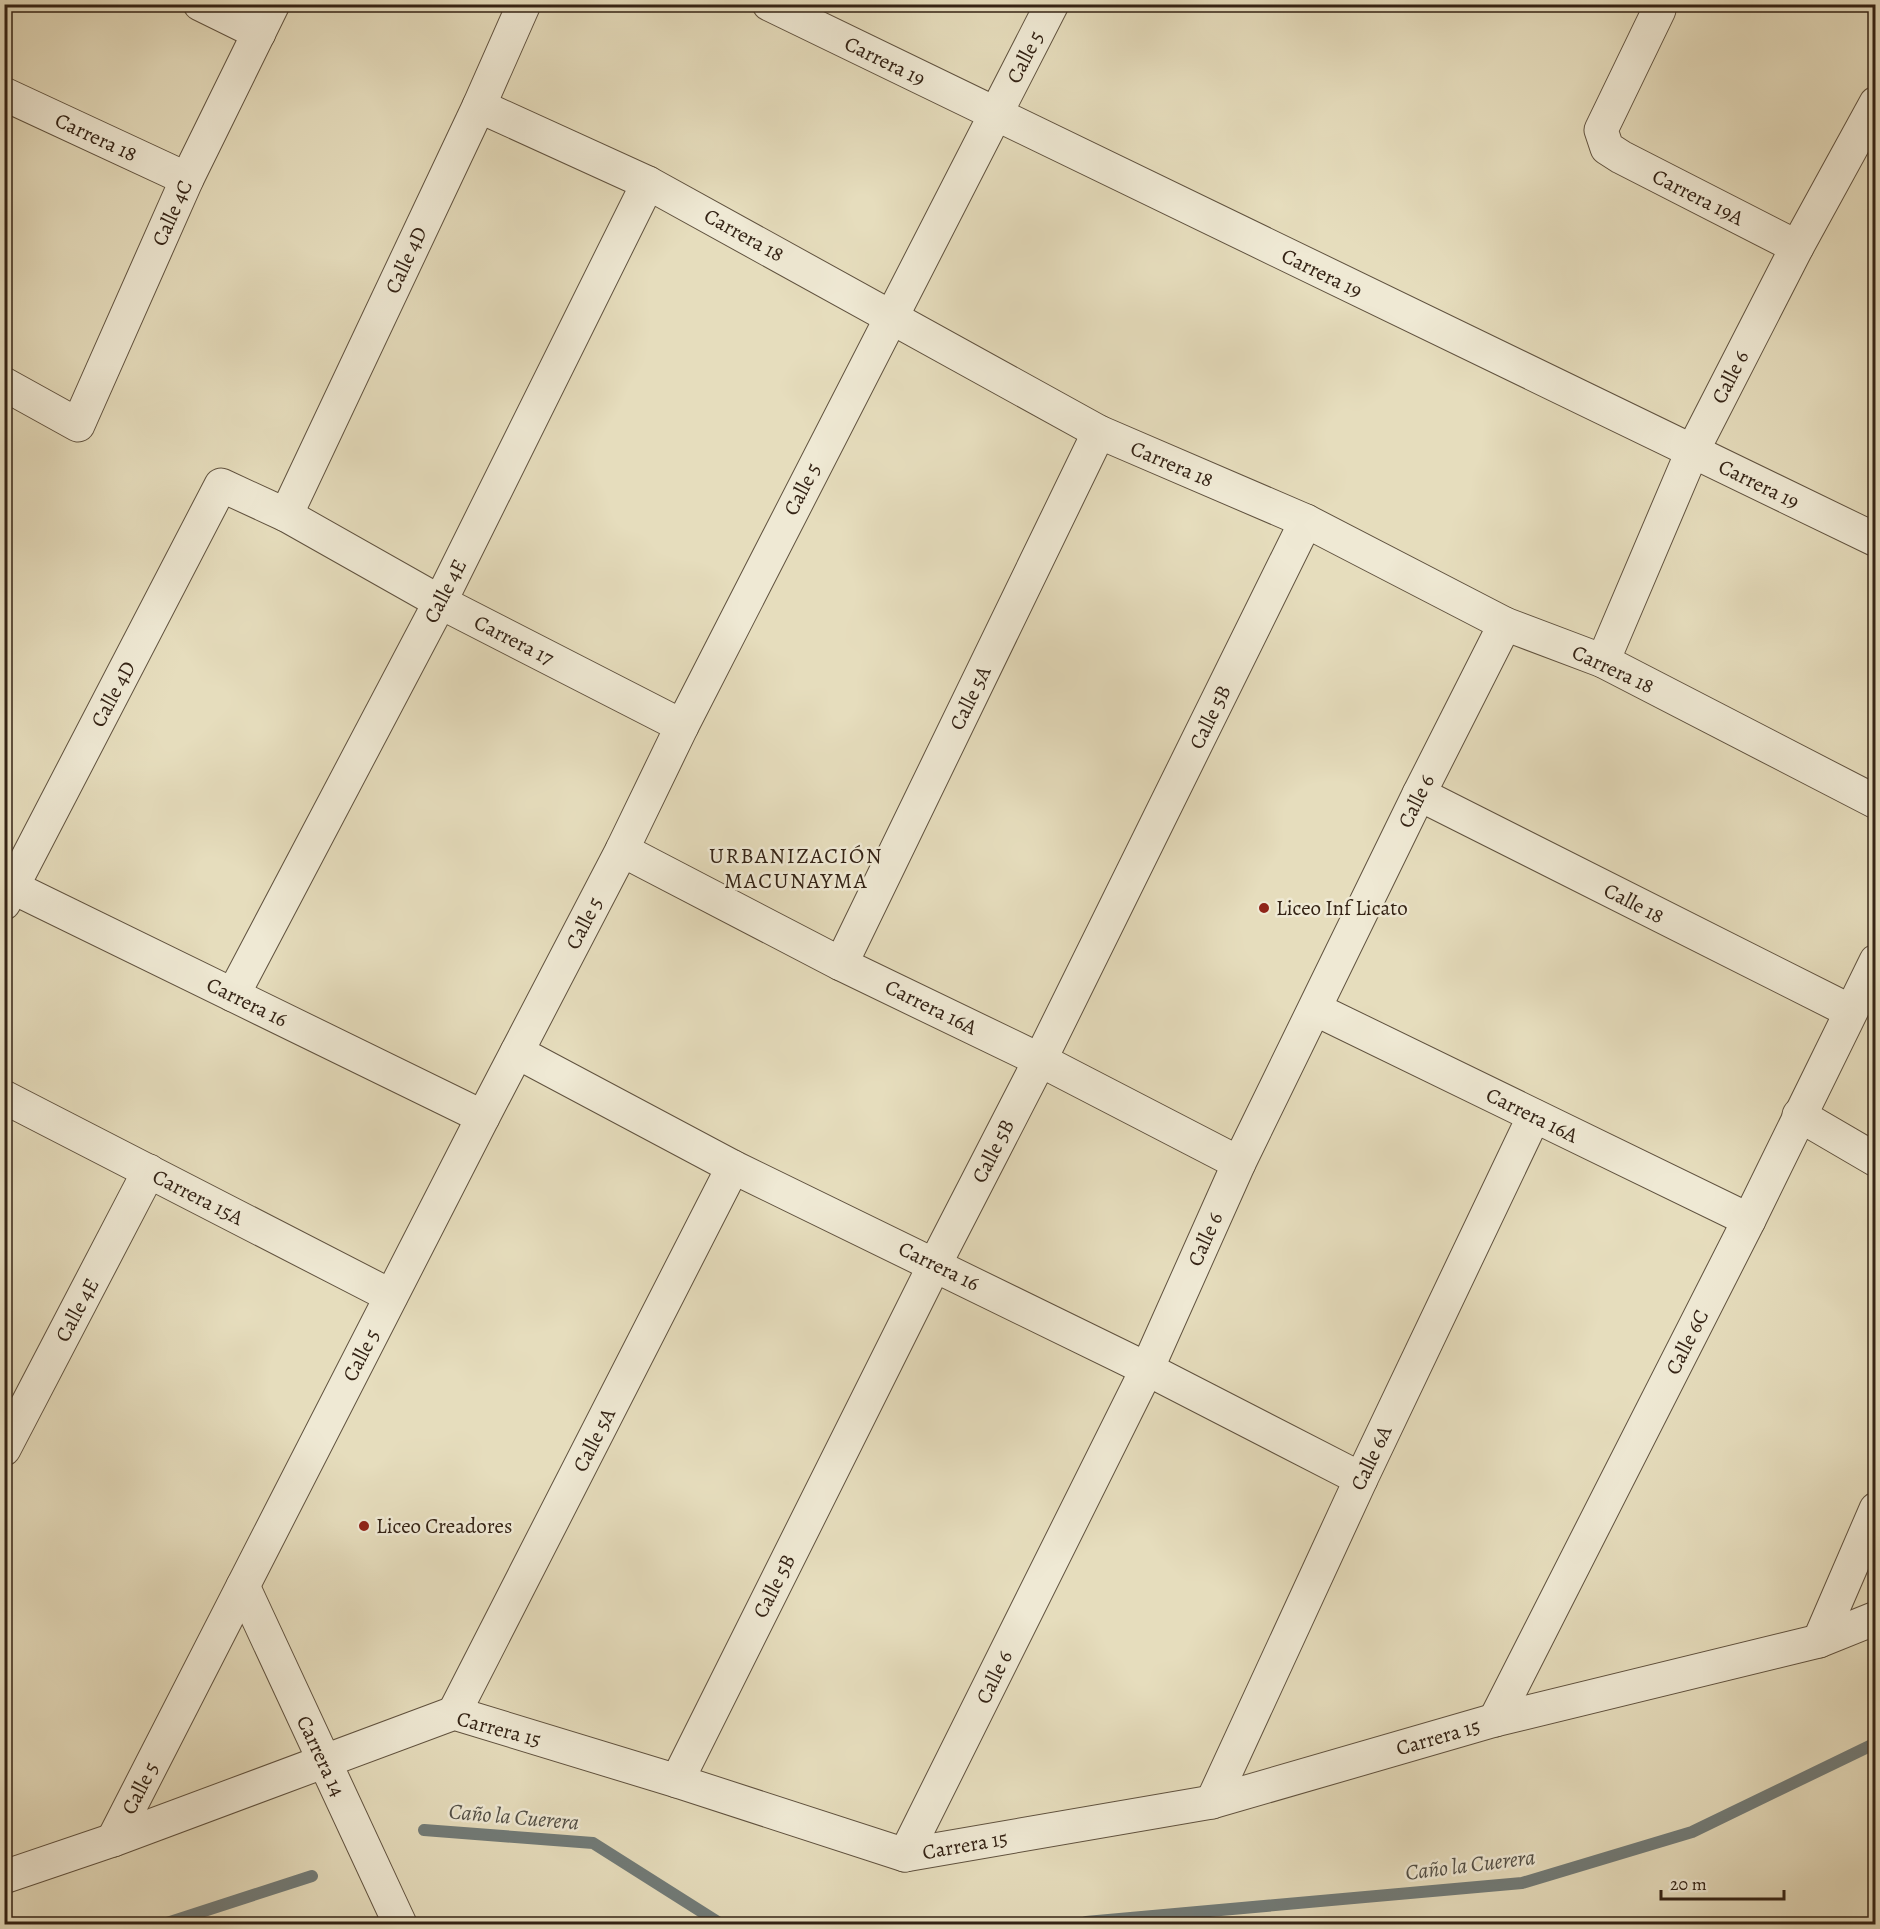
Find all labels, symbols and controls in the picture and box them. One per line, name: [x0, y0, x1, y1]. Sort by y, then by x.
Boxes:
street label: Calle 5: [1000, 26, 1050, 88]
street label: Carrera 19: [840, 29, 930, 93]
street label: Carrera 18: [50, 106, 142, 168]
street label: Carrera 19A: [1648, 162, 1749, 232]
street label: Calle 4C: [145, 176, 199, 250]
street label: Carrera 18: [699, 202, 789, 268]
street label: Calle 4D: [378, 222, 434, 298]
street label: Carrera 19: [1277, 241, 1367, 305]
street label: Calle 6: [1705, 345, 1755, 409]
street label: Carrera 18: [1126, 434, 1218, 494]
street label: Carrera 19: [1714, 452, 1804, 516]
street label: Calle 5: [777, 458, 827, 520]
street label: Calle 4E: [417, 554, 473, 628]
street label: Carrera 17: [469, 608, 559, 672]
street label: Carrera 18: [1567, 638, 1659, 700]
street label: Calle 4D: [84, 656, 142, 732]
street label: Calle 5A: [943, 661, 998, 735]
street label: Calle 5B: [1182, 680, 1238, 754]
street label: Calle 6: [1391, 769, 1441, 833]
district label: URBANIZACIÓN MACUNAYMA: [709, 841, 883, 896]
street label: Calle 18: [1599, 876, 1669, 930]
street label: Calle 5: [559, 892, 609, 954]
place label: Liceo Inf Licato: [1276, 894, 1408, 922]
marker: Liceo Inf Licato: [1257, 901, 1271, 915]
street label: Carrera 16: [202, 970, 292, 1034]
street label: Carrera 16A: [880, 973, 982, 1042]
street label: Carrera 16A: [1481, 1081, 1583, 1150]
street label: Calle 5B: [965, 1114, 1021, 1188]
street label: Carrera 15A: [148, 1162, 249, 1232]
street label: Calle 6: [1181, 1207, 1229, 1270]
street label: Carrera 16: [894, 1234, 984, 1298]
street label: Calle 4E: [49, 1273, 105, 1347]
street label: Calle 6C: [1659, 1305, 1715, 1379]
street label: Calle 5: [336, 1324, 386, 1386]
street label: Calle 5A: [566, 1403, 622, 1477]
street label: Calle 6A: [1344, 1420, 1399, 1495]
place label: Liceo Creadores: [376, 1512, 512, 1540]
marker: Liceo Creadores: [357, 1519, 371, 1533]
street label: Calle 5B: [746, 1549, 802, 1623]
street label: Calle 6: [969, 1645, 1019, 1709]
street label: Carrera 15: [454, 1704, 544, 1754]
street label: Carrera 14: [290, 1711, 352, 1801]
street label: Carrera 15: [1393, 1712, 1483, 1762]
street label: Calle 5: [115, 1757, 165, 1819]
water label: Caño la Cuerera: [448, 1796, 580, 1838]
street label: Carrera 15: [920, 1824, 1010, 1866]
water label: Caño la Cuerera: [1403, 1842, 1537, 1888]
scale bar: [1661, 1863, 1784, 1901]
text: 20 m: [1670, 1872, 1707, 1896]

